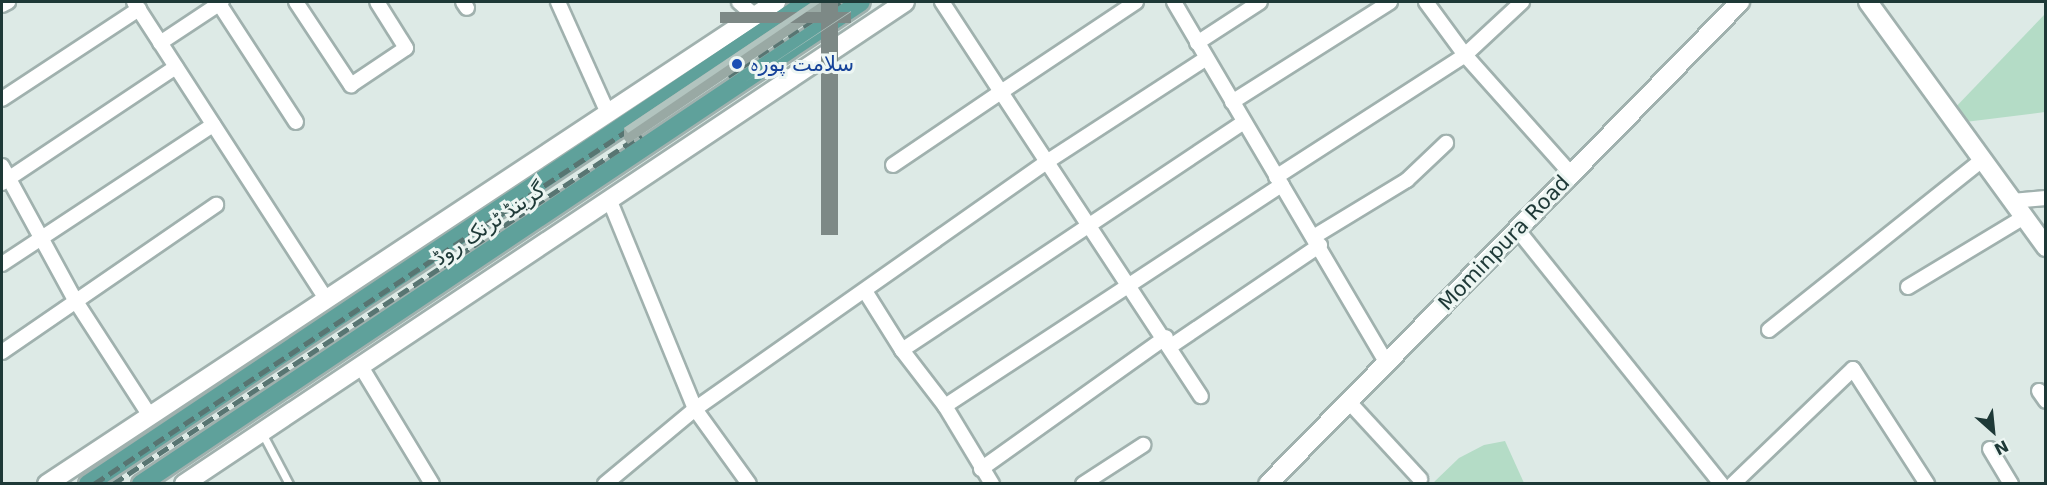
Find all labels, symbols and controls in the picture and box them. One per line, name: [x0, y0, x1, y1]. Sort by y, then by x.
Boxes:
place label: سلامت پورہ: [750, 51, 854, 77]
marker: سلامت پورہ: [728, 55, 746, 73]
street label: Mominpura Road: [1433, 170, 1575, 316]
street label: گرینڈ ٹرنک روڈ: [428, 177, 550, 271]
north arrow: [1963, 401, 2023, 461]
text: N: [1991, 436, 2012, 459]

